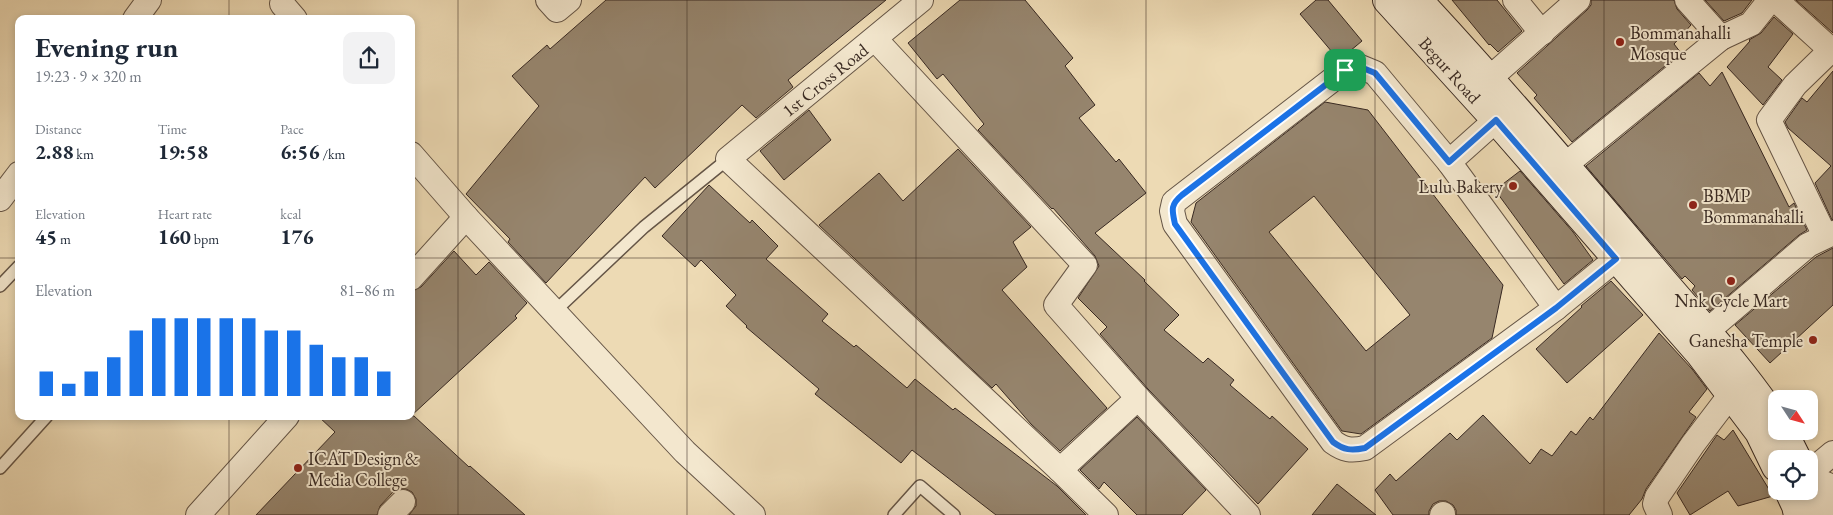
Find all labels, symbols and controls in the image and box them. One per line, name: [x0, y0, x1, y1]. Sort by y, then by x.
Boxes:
place label: Bommanahalli Mosque: [1630, 21, 1731, 65]
text: Evening run: [35, 29, 178, 65]
button: share: [343, 32, 395, 84]
street label: Begur Road: [1414, 32, 1487, 109]
marker: Bommanahalli Mosque: [1614, 36, 1626, 48]
street label: 1st Cross Road: [777, 38, 873, 122]
pin: [1324, 49, 1366, 91]
icon: arrive: [1331, 56, 1359, 84]
text: 19:23 · 9 × 320 m: [35, 66, 142, 87]
text: Distance: [35, 120, 82, 138]
text: Time: [158, 120, 187, 138]
text: Pace: [280, 120, 304, 138]
text: 2.88: [35, 138, 74, 165]
text: 19:58: [158, 138, 208, 165]
text: 6:56: [280, 138, 320, 165]
text: km: [74, 145, 94, 163]
text: /km: [320, 145, 345, 163]
place label: Lulu Bakery: [1418, 175, 1503, 198]
marker: Lulu Bakery: [1507, 180, 1519, 192]
place label: BBMP Bommanahalli: [1703, 184, 1804, 228]
marker: BBMP Bommanahalli: [1687, 199, 1699, 211]
text: Elevation: [35, 205, 85, 223]
text: Heart rate: [158, 205, 212, 223]
text: kcal: [280, 205, 301, 223]
text: 45: [35, 223, 57, 250]
text: 160: [158, 223, 191, 250]
text: 176: [280, 223, 314, 250]
text: m: [57, 230, 71, 248]
text: bpm: [191, 230, 219, 248]
marker: Nnk Cycle Mart: [1725, 275, 1737, 287]
text: Elevation: [35, 280, 93, 301]
text: 81–86 m: [340, 280, 395, 301]
place label: Nnk Cycle Mart: [1675, 289, 1788, 312]
place label: Ganesha Temple: [1689, 329, 1803, 352]
marker: Ganesha Temple: [1807, 334, 1819, 346]
north arrow: [1768, 390, 1818, 440]
map controls: [1768, 390, 1818, 500]
place label: ICAT Design & Media College: [308, 447, 419, 491]
button: locate: [1768, 450, 1818, 500]
marker: ICAT Design & Media College: [292, 462, 304, 474]

